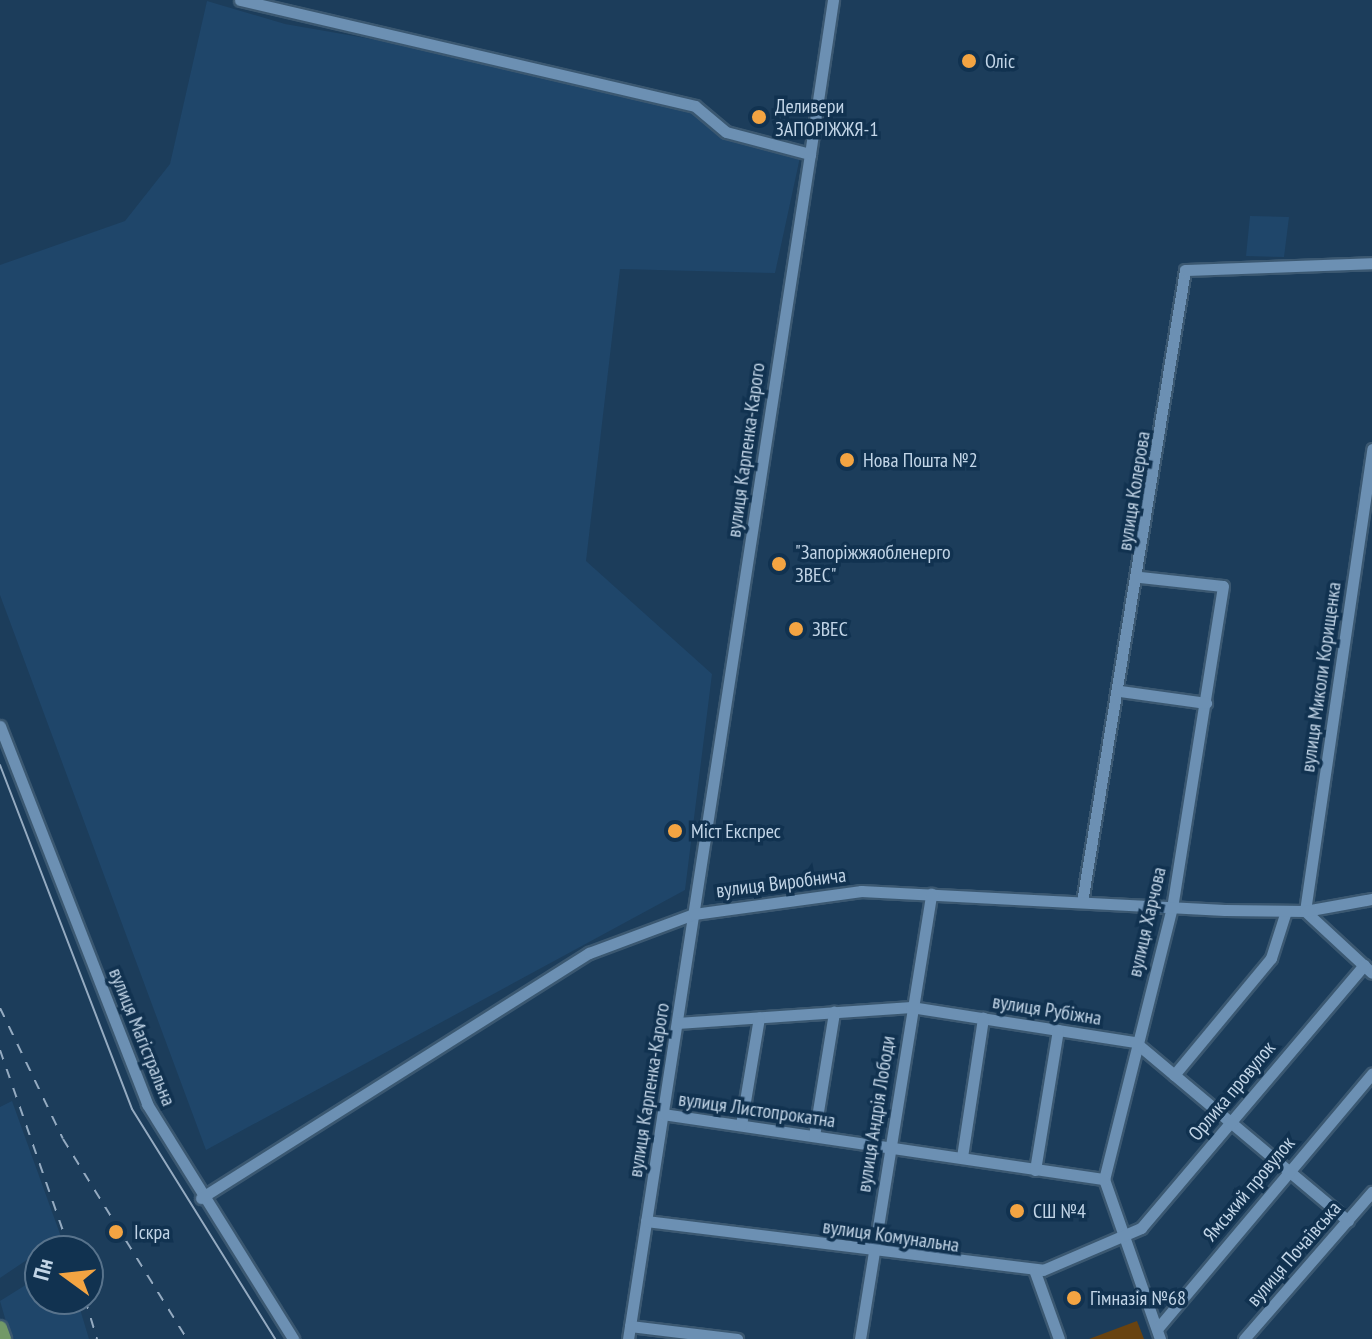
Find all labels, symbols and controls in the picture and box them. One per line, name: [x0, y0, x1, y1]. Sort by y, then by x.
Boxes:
place label: Оліс: [985, 49, 1015, 73]
marker: Оліс: [960, 52, 978, 70]
place label: Деливери ЗАПОРІЖЖЯ-1: [775, 94, 878, 141]
marker: Деливери ЗАПОРІЖЖЯ-1: [750, 108, 768, 126]
street label: вулиця Карпенка-Карого: [722, 361, 770, 539]
street label: вулиця Колерова: [1113, 430, 1155, 552]
place label: Нова Пошта №2: [863, 448, 978, 472]
marker: Нова Пошта №2: [838, 451, 856, 469]
place label: "Запоріжжяобленерго ЗВЕС": [795, 540, 951, 587]
marker: "Запоріжжяобленерго ЗВЕС": [770, 555, 788, 573]
street label: вулиця Миколи Корищенка: [1296, 580, 1346, 774]
place label: ЗВЕС: [812, 617, 848, 641]
marker: ЗВЕС: [787, 620, 805, 638]
place label: Мiст Експрес: [691, 819, 781, 843]
marker: Мiст Експрес: [666, 822, 684, 840]
street label: вулиця Виробнича: [715, 863, 847, 903]
street label: вулиця Харчова: [1123, 865, 1171, 979]
street label: вулиця Магістральна: [103, 965, 181, 1109]
street label: вулиця Рубіжна: [991, 990, 1103, 1030]
street label: вулиця Карпенка-Карого: [623, 1001, 675, 1179]
street label: вулиця Андрія Лободи: [852, 1034, 900, 1194]
street label: Орлика провулок: [1183, 1036, 1281, 1146]
street label: вулиця Листопрокатна: [677, 1087, 837, 1133]
street label: Ямський провулок: [1198, 1132, 1300, 1246]
street label: вулиця Почаївська: [1242, 1197, 1346, 1311]
place label: СШ №4: [1033, 1199, 1086, 1223]
marker: СШ №4: [1008, 1202, 1026, 1220]
street label: вулиця Комунальна: [821, 1215, 961, 1257]
place label: Іскра: [134, 1220, 170, 1244]
marker: Іскра: [105, 1221, 127, 1243]
north arrow: [24, 1235, 104, 1315]
text: Пн: [26, 1255, 59, 1283]
place label: Гімназія №68: [1090, 1286, 1186, 1310]
marker: Гімназія №68: [1065, 1289, 1083, 1307]

